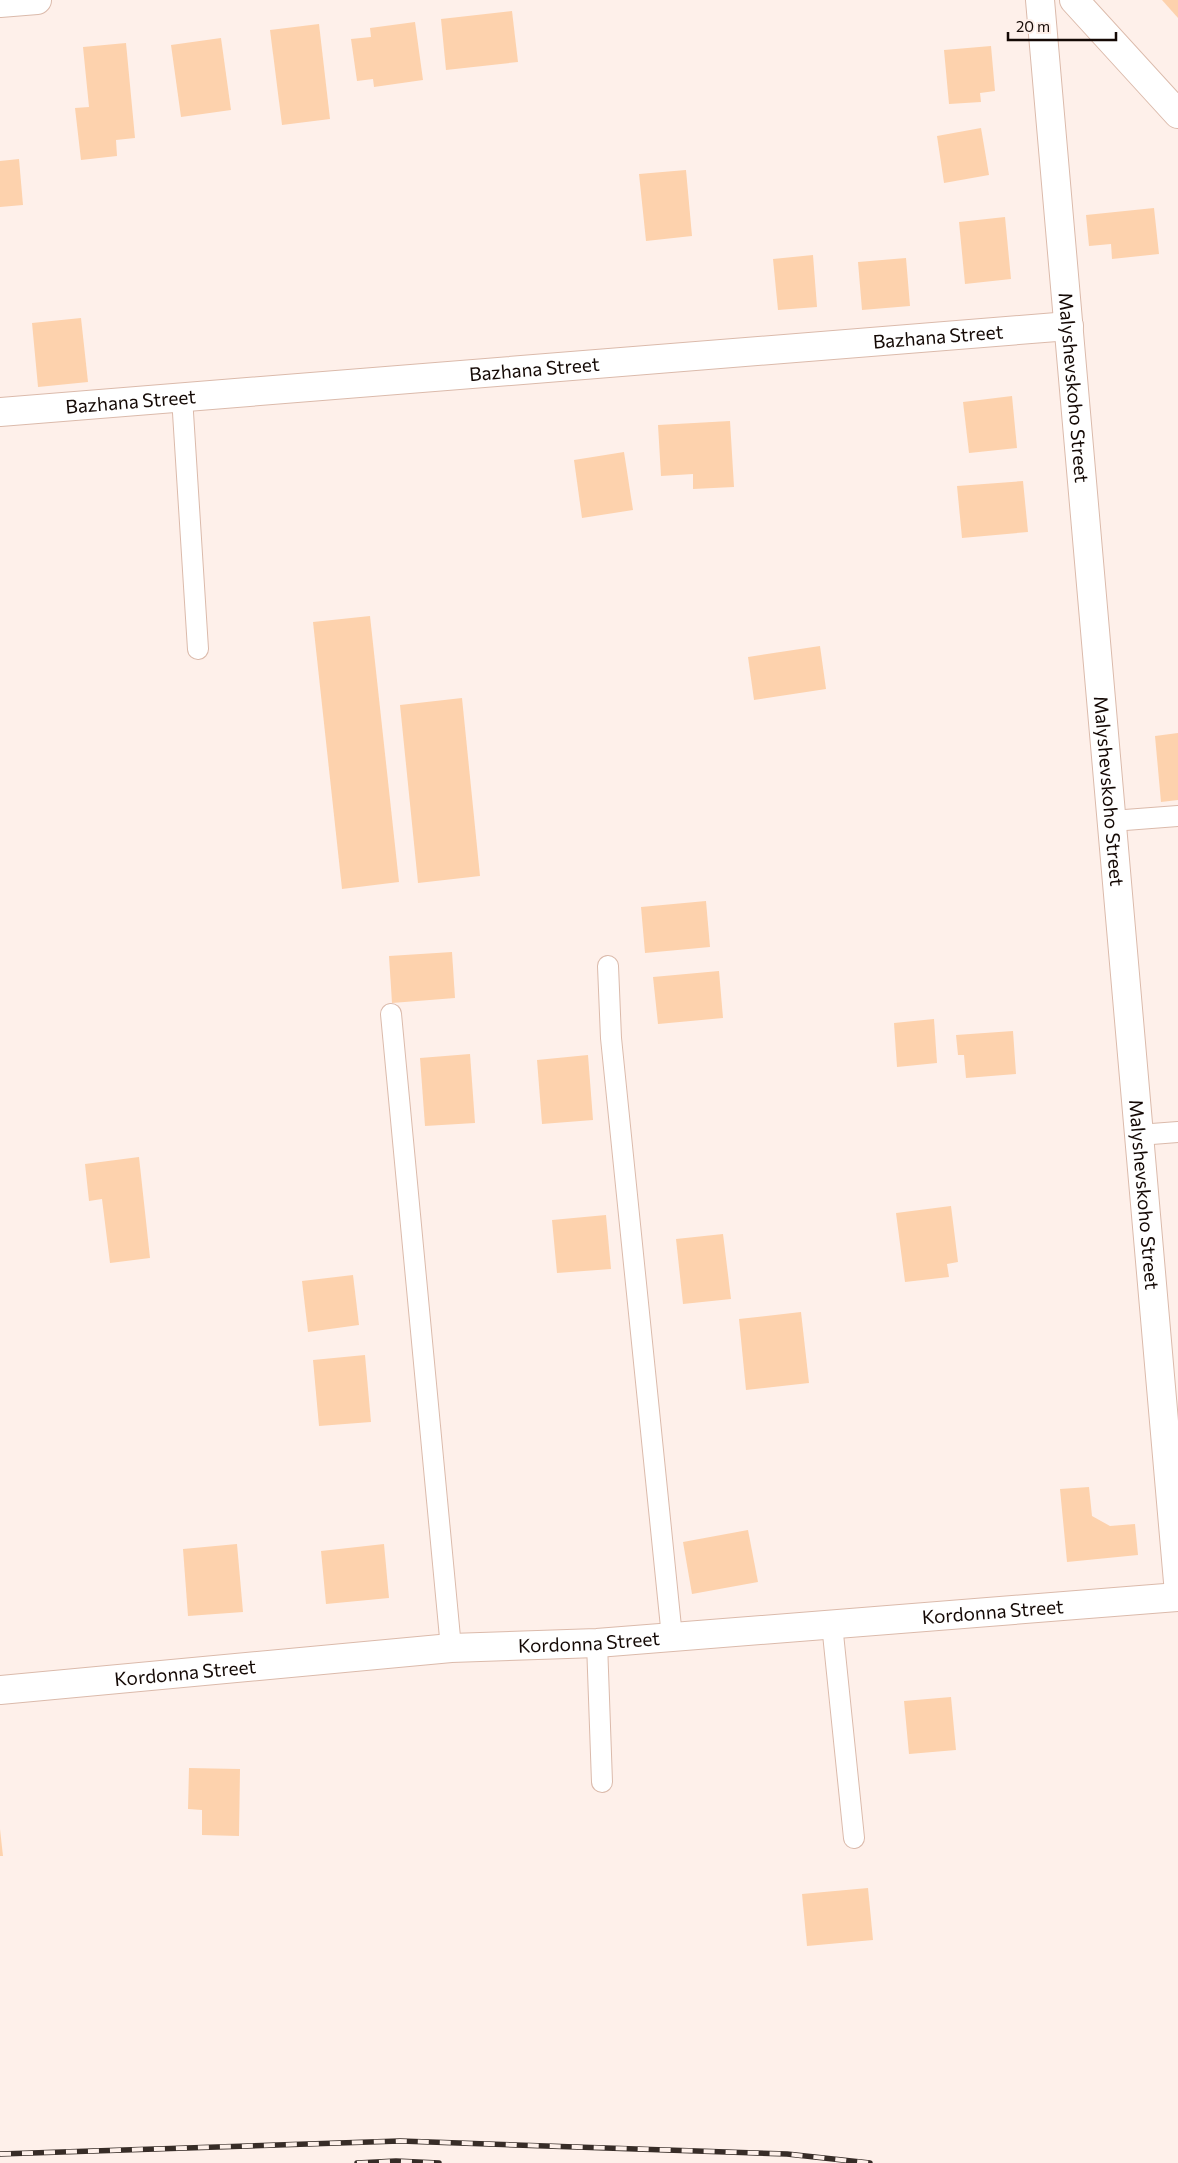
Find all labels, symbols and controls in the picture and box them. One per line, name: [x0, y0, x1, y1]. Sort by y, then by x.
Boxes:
scale bar: [1008, 10, 1116, 42]
text: 20 m: [1016, 17, 1050, 35]
street label: Malyshevskoho Street: [1055, 291, 1094, 484]
street label: Bazhana Street: [872, 319, 1004, 353]
street label: Bazhana Street: [468, 352, 600, 385]
street label: Bazhana Street: [64, 384, 197, 418]
street label: Malyshevskoho Street: [1090, 695, 1129, 887]
street label: Malyshevskoho Street: [1125, 1098, 1164, 1291]
street label: Kordonna Street: [921, 1594, 1065, 1628]
street label: Kordonna Street: [518, 1626, 661, 1657]
street label: Kordonna Street: [113, 1654, 257, 1690]

